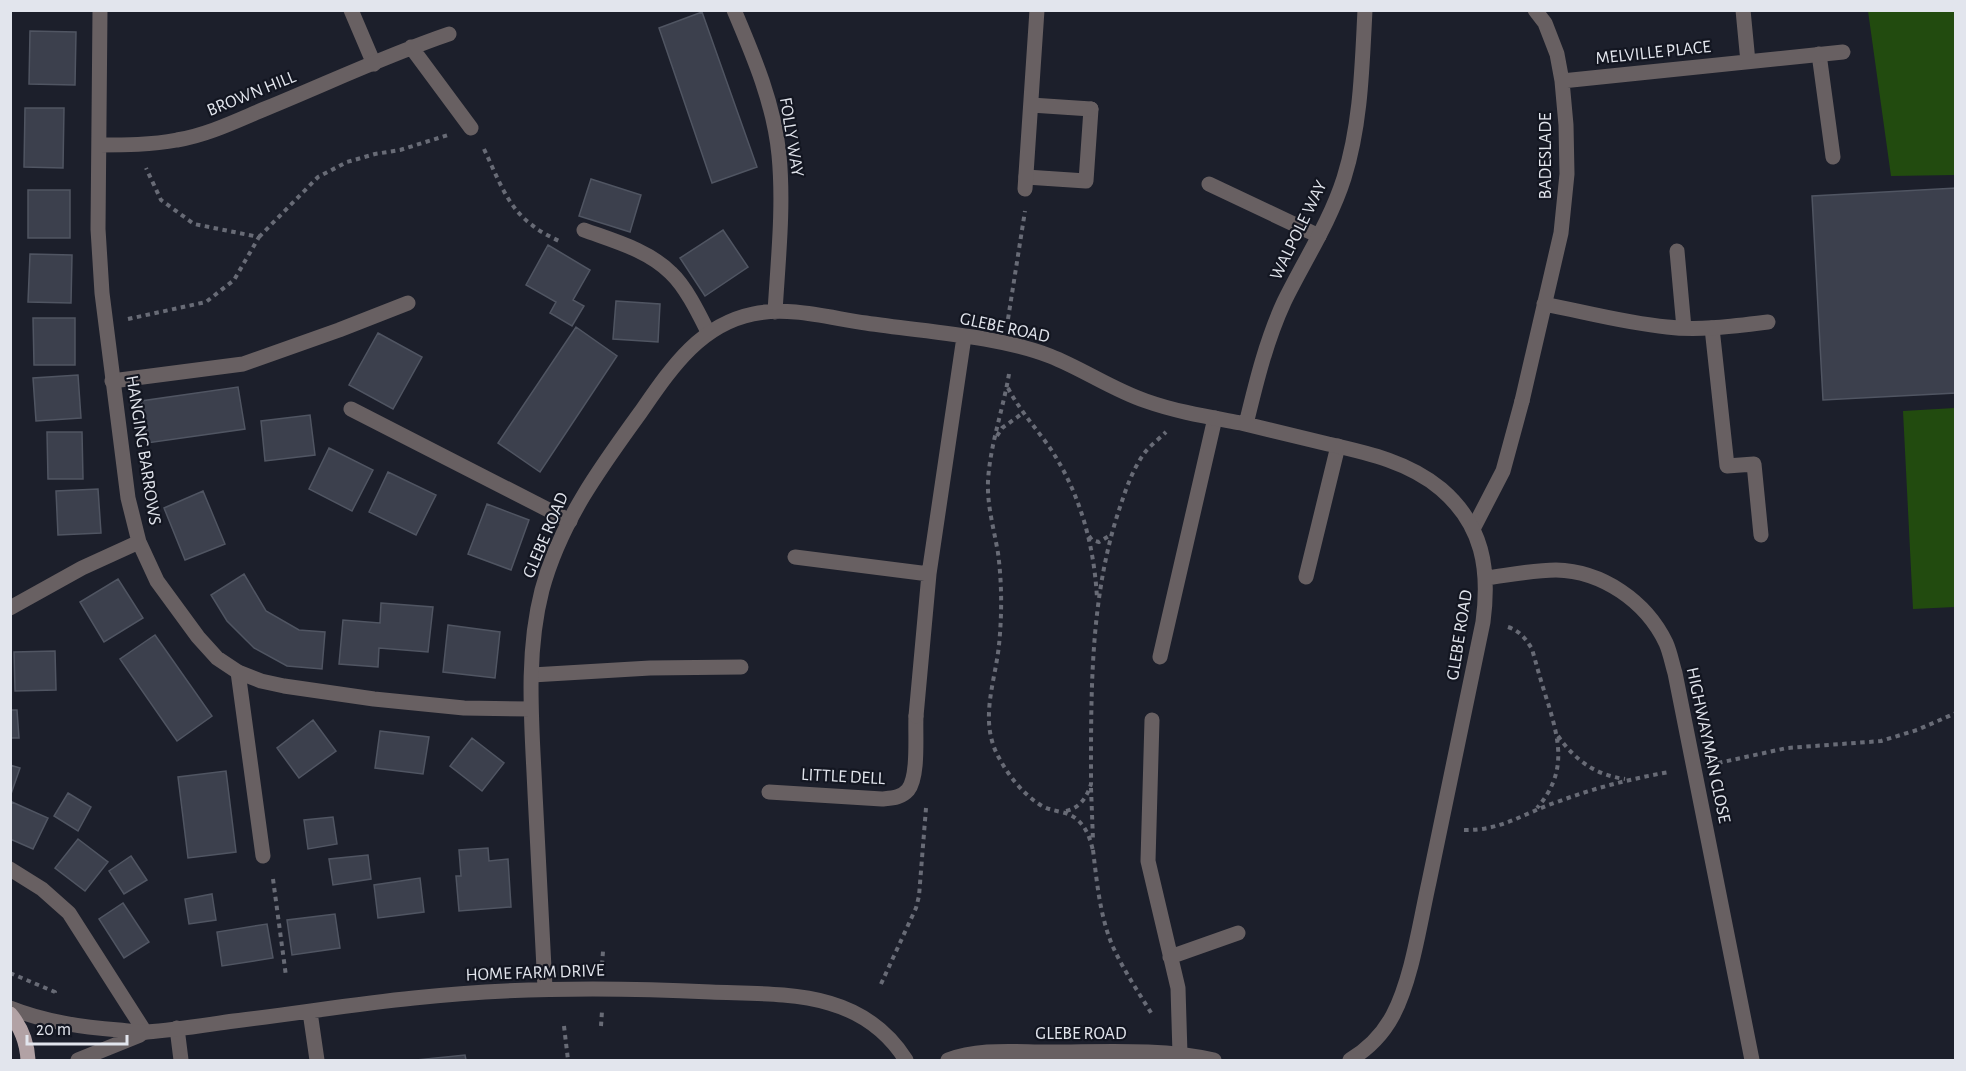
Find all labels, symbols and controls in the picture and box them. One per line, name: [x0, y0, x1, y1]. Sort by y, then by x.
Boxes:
street label: MELVILLE PLACE: [1594, 38, 1712, 68]
street label: BROWN HILL: [204, 68, 299, 120]
street label: FOLLY WAY: [776, 96, 806, 179]
street label: BADESLADE: [1537, 112, 1555, 200]
street label: WALPOLE WAY: [1267, 177, 1331, 283]
street label: GLEBE ROAD: [958, 310, 1051, 346]
street label: HANGING BARROWS: [122, 374, 164, 526]
street label: GLEBE ROAD: [520, 490, 572, 581]
street label: GLEBE ROAD: [1444, 589, 1476, 682]
street label: HIGHWAYMAN CLOSE: [1683, 666, 1733, 825]
street label: LITTLE DELL: [800, 766, 886, 788]
street label: HOME FARM DRIVE: [465, 962, 605, 984]
scale bar: [27, 1008, 128, 1046]
text: 20 m: [36, 1021, 71, 1039]
street label: GLEBE ROAD: [1035, 1025, 1127, 1043]

